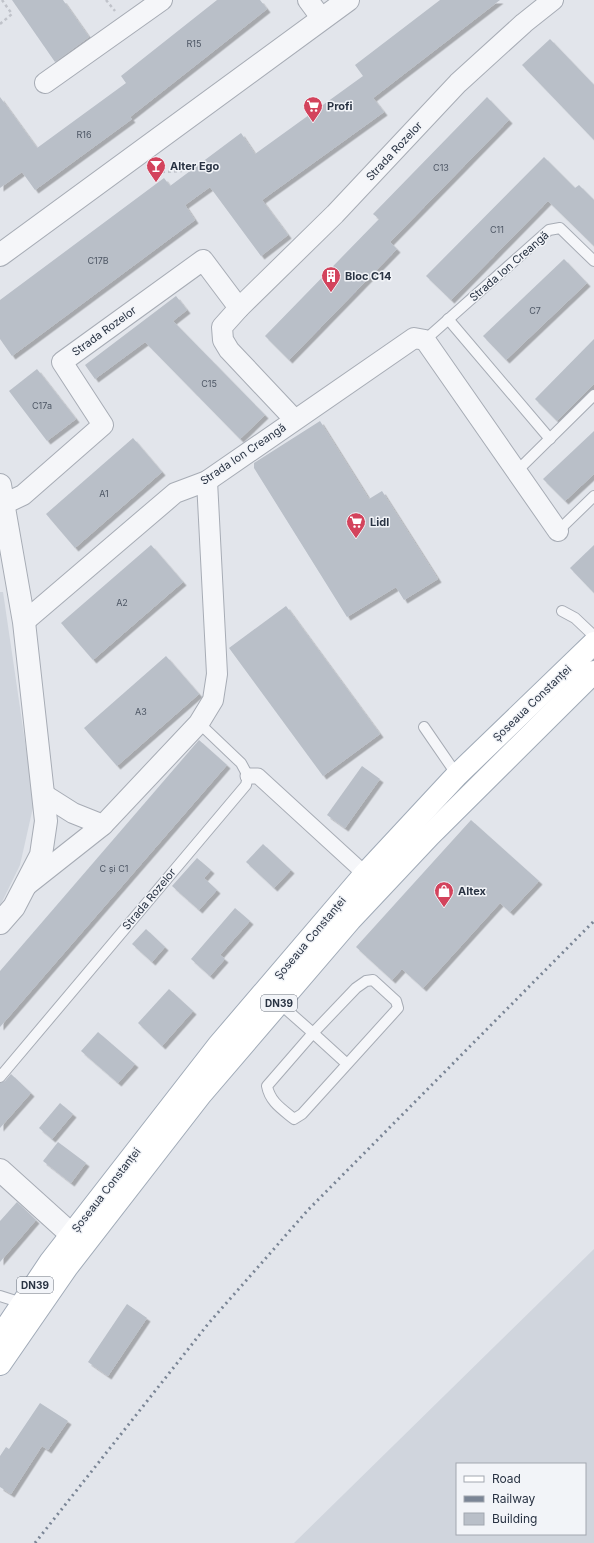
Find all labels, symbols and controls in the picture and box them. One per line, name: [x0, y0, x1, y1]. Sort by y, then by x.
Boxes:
house number: R15: [187, 38, 201, 49]
supermarket icon: Profi: [302, 95, 324, 123]
place label: Profi: [327, 99, 353, 113]
street label: Strada Rozelor: [363, 118, 425, 184]
house number: R16: [76, 129, 92, 140]
bar icon: Alter Ego: [145, 155, 167, 183]
place label: Alter Ego: [170, 159, 220, 173]
house number: C13: [433, 162, 449, 173]
house number: C11: [490, 224, 504, 235]
street label: Strada Ion Creangă: [467, 228, 551, 304]
house number: C17B: [87, 255, 109, 266]
building icon: Bloc C14: [320, 265, 342, 293]
place label: Bloc C14: [345, 269, 391, 283]
street label: Strada Rozelor: [69, 303, 139, 359]
house number: C7: [529, 305, 541, 316]
house number: C15: [201, 378, 217, 389]
house number: C17a: [32, 400, 52, 411]
street label: Strada Ion Creangă: [198, 420, 288, 488]
house number: A1: [99, 488, 109, 499]
supermarket icon: Lidl: [345, 511, 367, 539]
place label: Lidl: [370, 515, 389, 529]
house number: A2: [116, 597, 128, 608]
street label: Șoseaua Constanței: [490, 662, 574, 744]
house number: A3: [135, 706, 147, 717]
house number: C și C1: [100, 863, 128, 875]
street label: Strada Rozelor: [119, 865, 179, 933]
shop icon: Altex: [433, 880, 455, 908]
place label: Altex: [458, 884, 487, 898]
street label: Șoseaua Constanței: [271, 894, 349, 982]
road number: DN39: [261, 995, 297, 1011]
street label: Șoseaua Constanței: [69, 1145, 143, 1235]
road number: DN39: [17, 1277, 53, 1293]
legend: [456, 1463, 586, 1535]
text: Road: [492, 1471, 521, 1486]
text: Railway: [492, 1491, 536, 1506]
text: Building: [492, 1511, 537, 1526]

